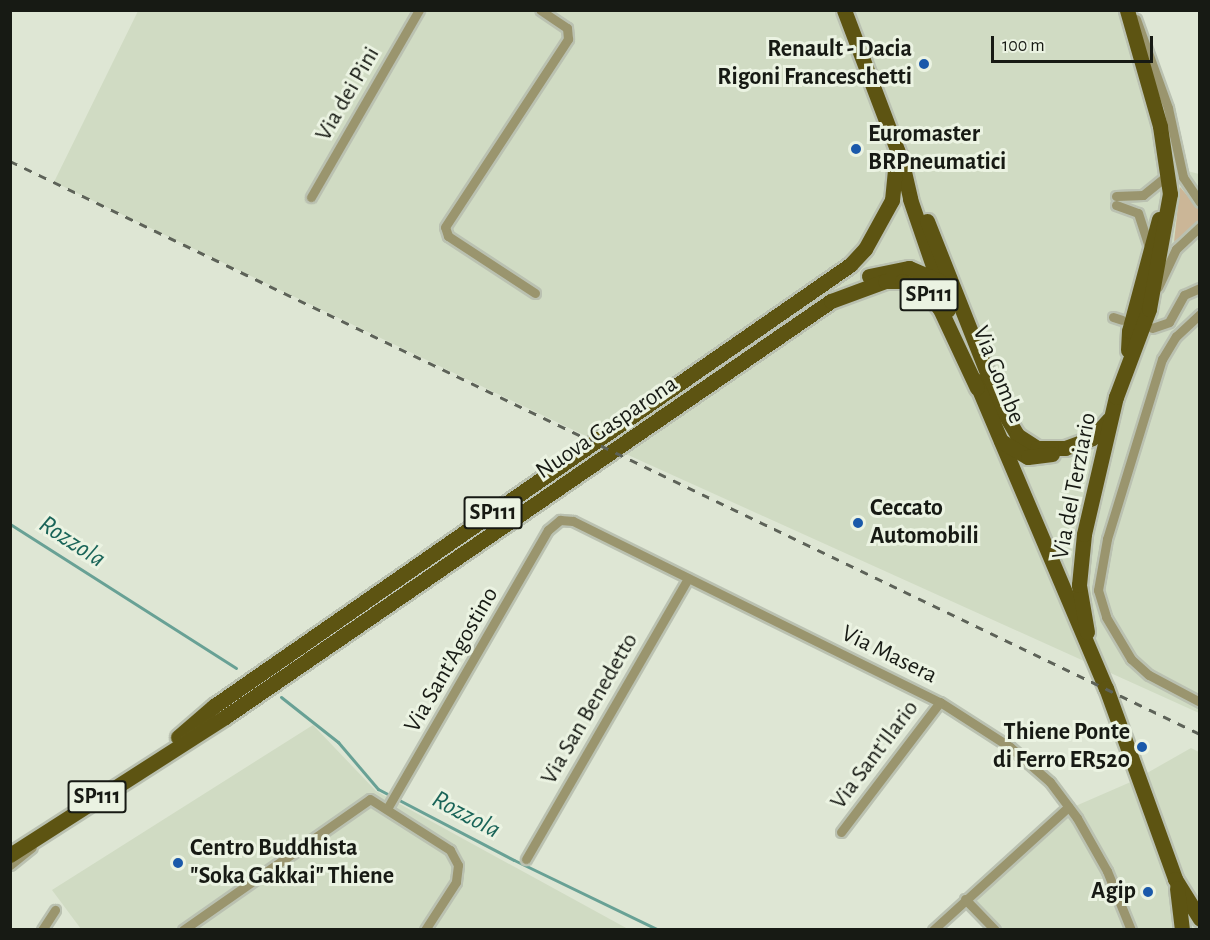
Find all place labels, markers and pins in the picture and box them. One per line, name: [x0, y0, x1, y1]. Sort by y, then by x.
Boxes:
place label: Renault - Dacia Rigoni Franceschetti: [717, 36, 912, 92]
marker: Renault - Dacia Rigoni Franceschetti: [917, 57, 931, 71]
place label: Euromaster BRPneumatici: [868, 121, 1006, 177]
marker: Euromaster BRPneumatici: [849, 142, 863, 156]
place label: Ceccato Automobili: [870, 495, 979, 551]
marker: Ceccato Automobili: [851, 516, 865, 530]
place label: Thiene Ponte di Ferro ER520: [993, 719, 1130, 775]
marker: Thiene Ponte di Ferro ER520: [1135, 740, 1149, 754]
place label: Centro Buddhista "Soka Gakkai" Thiene: [190, 835, 394, 891]
marker: Centro Buddhista "Soka Gakkai" Thiene: [171, 856, 185, 870]
place label: Agip: [1091, 878, 1136, 906]
marker: Agip: [1141, 885, 1155, 899]

